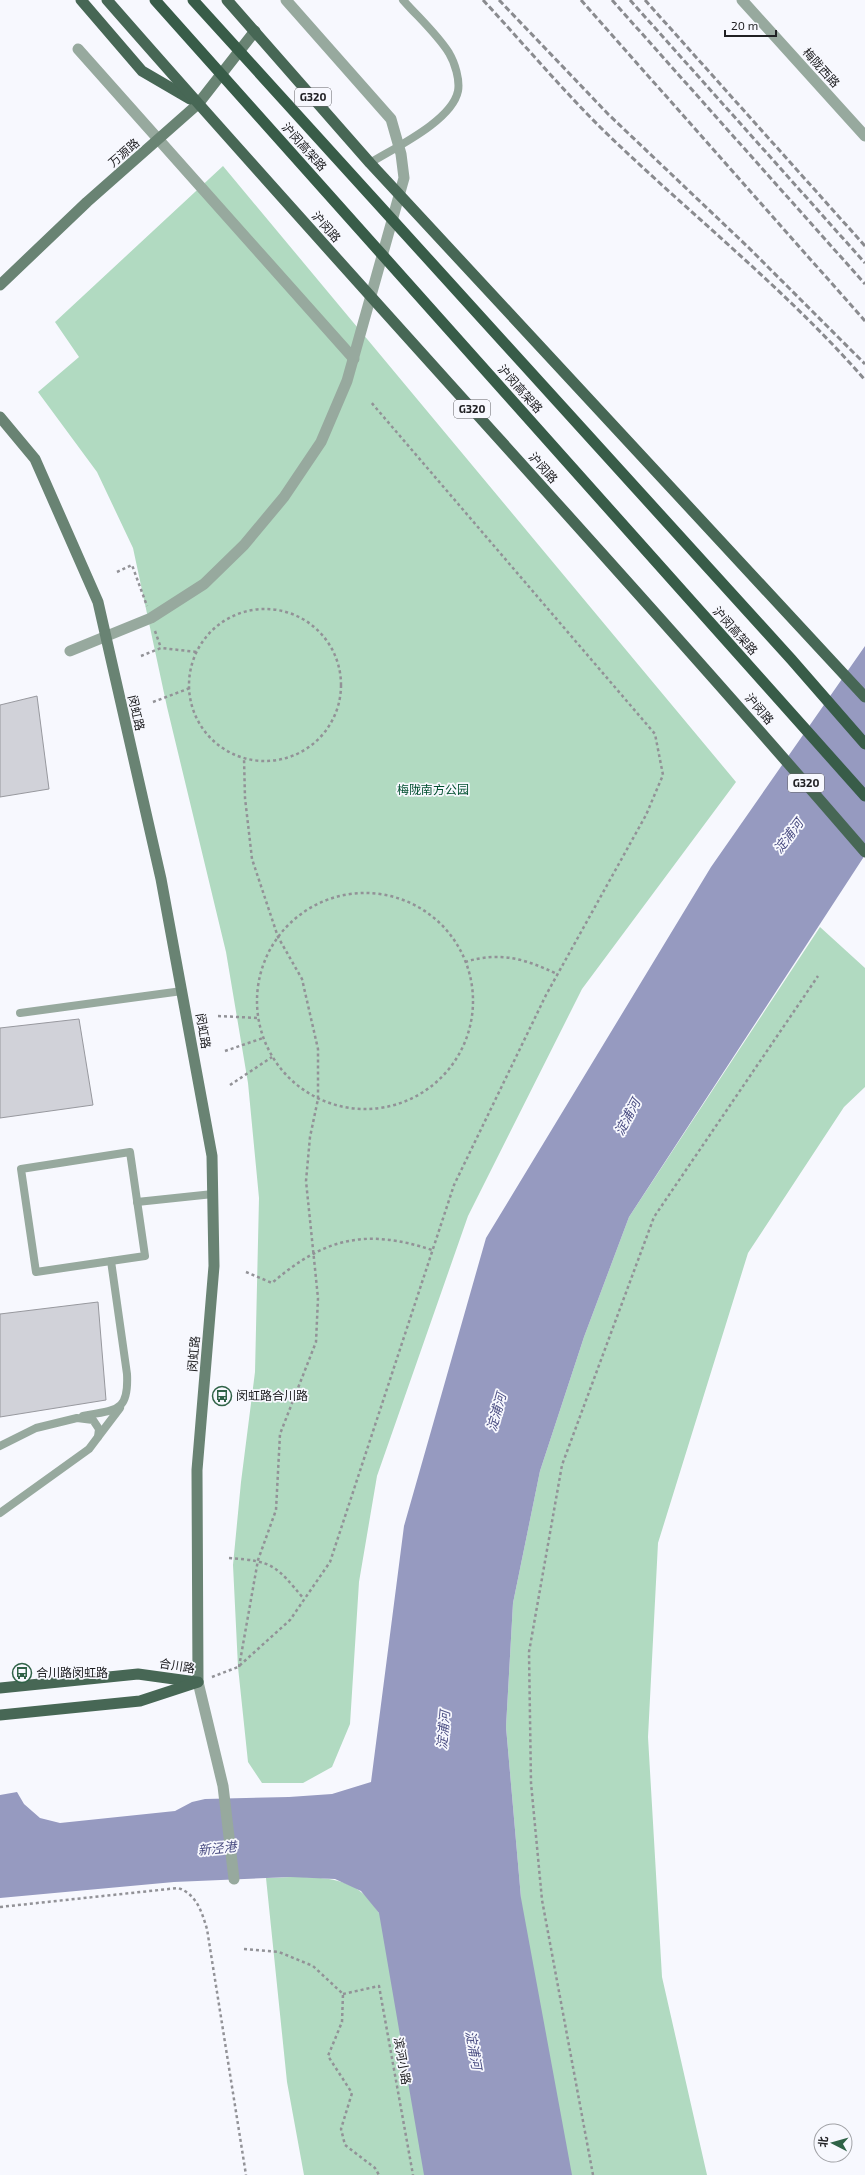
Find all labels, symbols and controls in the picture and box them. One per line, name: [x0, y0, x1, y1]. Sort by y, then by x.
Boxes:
scale bar: [725, 12, 776, 38]
text: 20 m: [731, 18, 758, 32]
street label: 梅陇西路: [800, 45, 843, 90]
road number: G320: [295, 88, 331, 106]
street label: 沪闵高架路: [279, 119, 330, 173]
street label: 万源路: [105, 135, 142, 169]
street label: 沪闵路: [309, 208, 344, 244]
street label: 沪闵高架路: [495, 361, 546, 415]
road number: G320: [454, 400, 490, 418]
street label: 沪闵路: [526, 449, 561, 485]
street label: 沪闵高架路: [710, 603, 761, 657]
street label: 沪闵路: [743, 690, 777, 727]
street label: 闵虹路: [126, 694, 148, 732]
road number: G320: [788, 774, 824, 792]
park label: 梅陇南方公园: [397, 782, 469, 796]
water label: 淀浦河: [770, 813, 808, 856]
street label: 闵虹路: [194, 1012, 214, 1050]
water label: 淀浦河: [611, 1093, 645, 1138]
street label: 闵虹路: [184, 1335, 202, 1372]
bus stop icon: 闵虹路合川路: [211, 1385, 233, 1407]
place label: 闵虹路合川路: [236, 1388, 308, 1402]
water label: 淀浦河: [483, 1388, 510, 1433]
street label: 合川路: [158, 1655, 196, 1675]
bus stop icon: 合川路闵虹路: [11, 1662, 33, 1684]
place label: 合川路闵虹路: [36, 1665, 108, 1679]
water label: 淀浦河: [433, 1707, 453, 1750]
water label: 新泾港: [197, 1838, 239, 1858]
water label: 淀浦河: [463, 2029, 486, 2074]
street label: 滨河小路: [392, 2036, 414, 2086]
north arrow: [813, 2123, 853, 2163]
text: 北: [816, 2136, 830, 2148]

